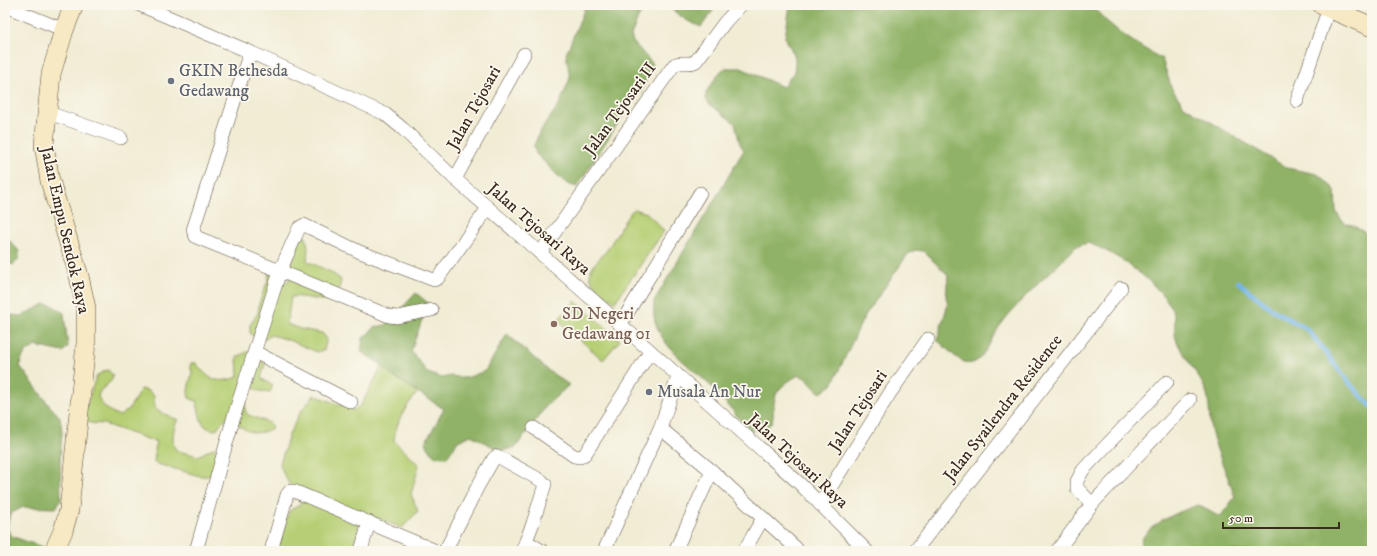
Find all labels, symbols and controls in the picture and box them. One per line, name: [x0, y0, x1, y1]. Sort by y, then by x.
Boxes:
street label: Jalan Tejosari II: [578, 58, 661, 162]
place label: GKIN Bethesda Gedawang: [179, 60, 289, 102]
street label: Jalan Tejosari: [441, 62, 506, 156]
marker: GKIN Bethesda Gedawang: [166, 76, 176, 86]
street label: Jalan Empu Sendok Raya: [35, 142, 95, 317]
street label: Jalan Tejosari Raya: [481, 177, 596, 280]
place label: SD Negeri Gedawang 01: [562, 303, 651, 345]
marker: SD Negeri Gedawang 01: [549, 319, 559, 329]
street label: Jalan Syailendra Residence: [938, 330, 1067, 487]
street label: Jalan Tejosari: [822, 366, 892, 458]
place label: Musala An Nur: [657, 381, 762, 403]
marker: Musala An Nur: [644, 387, 654, 397]
street label: Jalan Tejosari Raya: [741, 407, 854, 514]
scale bar: [1223, 504, 1339, 530]
text: 50 m: [1229, 511, 1253, 526]

